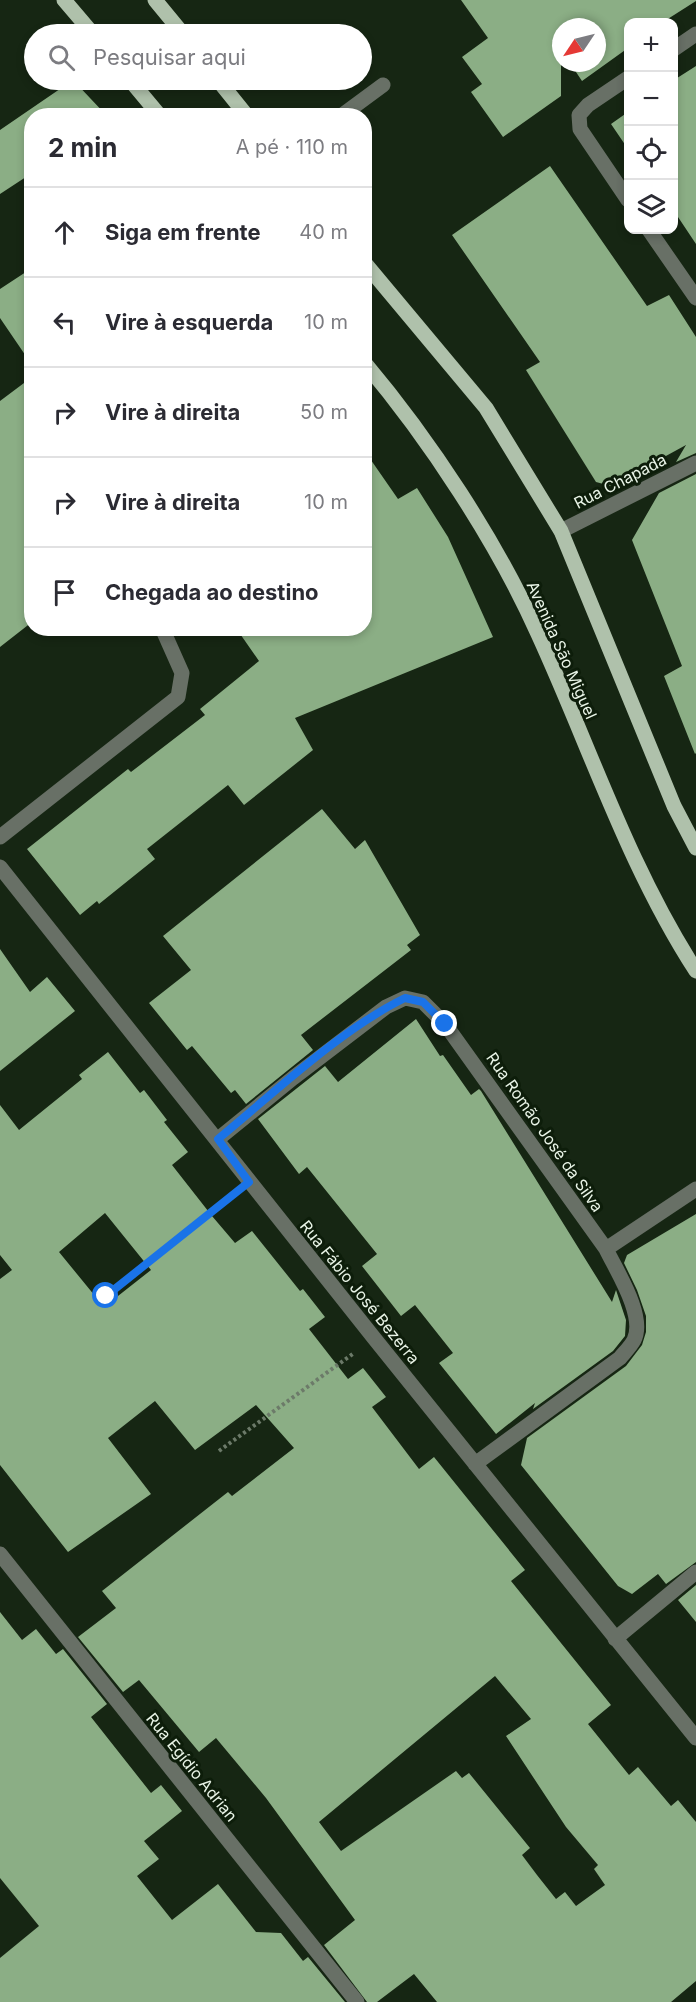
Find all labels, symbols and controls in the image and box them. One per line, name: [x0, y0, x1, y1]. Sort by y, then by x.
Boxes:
north arrow: [552, 18, 606, 72]
map controls: [624, 18, 678, 234]
button: +: [624, 18, 678, 72]
search box: [24, 24, 372, 90]
icon: search: [45, 41, 78, 74]
text: Pesquisar aqui: [93, 44, 246, 70]
button: −: [624, 72, 678, 126]
button: locate: [624, 126, 678, 180]
text: 2 min: [48, 132, 118, 163]
text: A pé · 110 m: [236, 135, 348, 159]
button: layers: [624, 180, 678, 234]
icon: ahead: [48, 216, 81, 249]
text: Siga em frente: [105, 219, 261, 245]
text: 40 m: [299, 220, 348, 244]
icon: left: [48, 306, 81, 339]
text: Vire à esquerda: [105, 309, 273, 335]
text: 10 m: [304, 310, 348, 334]
icon: right: [48, 396, 81, 429]
text: Vire à direita: [105, 399, 240, 425]
text: 50 m: [300, 400, 348, 424]
street label: Rua Chapada: [570, 449, 670, 513]
icon: right: [48, 486, 81, 519]
text: Vire à direita: [105, 489, 240, 515]
text: 10 m: [304, 490, 348, 514]
icon: arrive: [48, 576, 81, 609]
street label: Avenida São Miguel: [523, 578, 601, 722]
text: Chegada ao destino: [105, 579, 319, 605]
route end: [431, 1010, 457, 1036]
street label: Rua Romão José da Silva: [482, 1048, 608, 1216]
street label: Rua Fábio José Bezerra: [296, 1216, 424, 1368]
route start: [92, 1282, 118, 1308]
street label: Rua Egídio Adrian: [142, 1709, 242, 1825]

